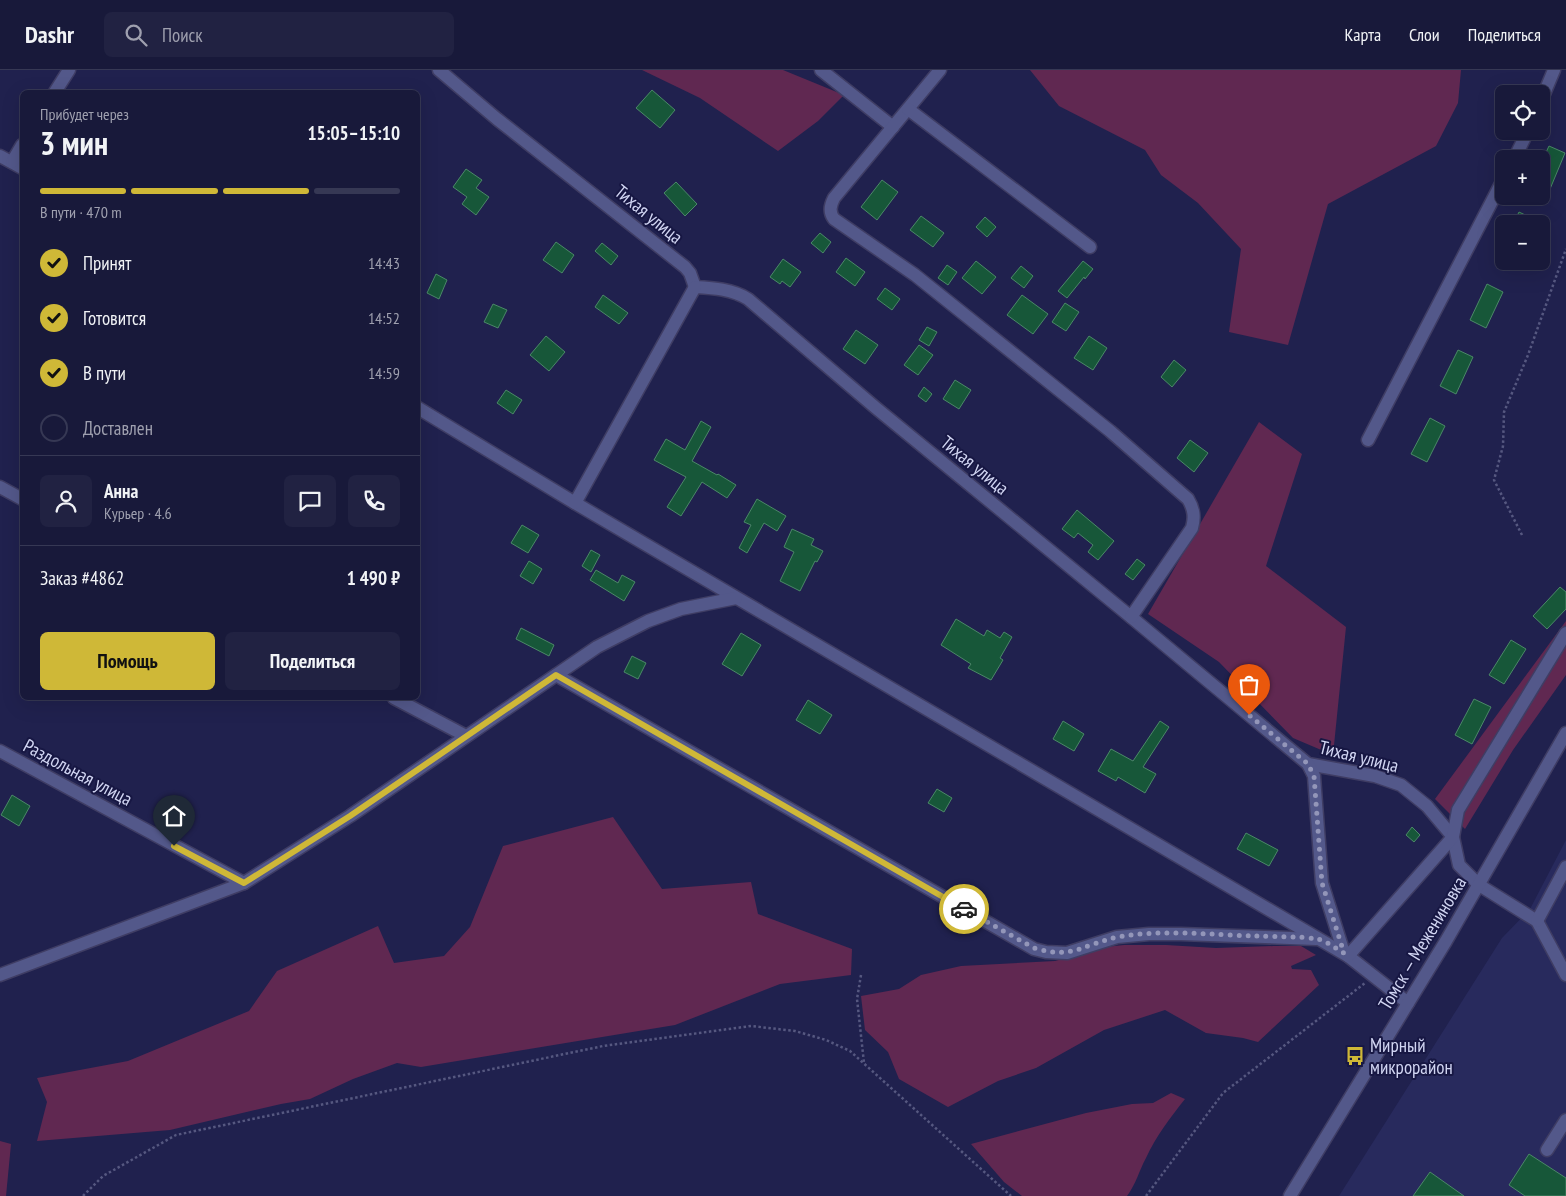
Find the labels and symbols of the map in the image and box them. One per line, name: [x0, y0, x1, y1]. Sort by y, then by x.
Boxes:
street label: Тихая улица: [610, 179, 688, 249]
street label: Тихая улица: [936, 430, 1014, 500]
pin: [1228, 664, 1270, 715]
street label: Раздольная улица: [19, 733, 137, 811]
street label: Тихая улица: [1317, 735, 1401, 777]
pin: [153, 795, 195, 846]
street label: Томск — Межениновка: [1373, 872, 1471, 1014]
courier: [939, 884, 989, 934]
place label: Мирный микрорайон: [1370, 1033, 1453, 1079]
bus stop icon: Мирный микрорайон: [1344, 1045, 1366, 1067]

